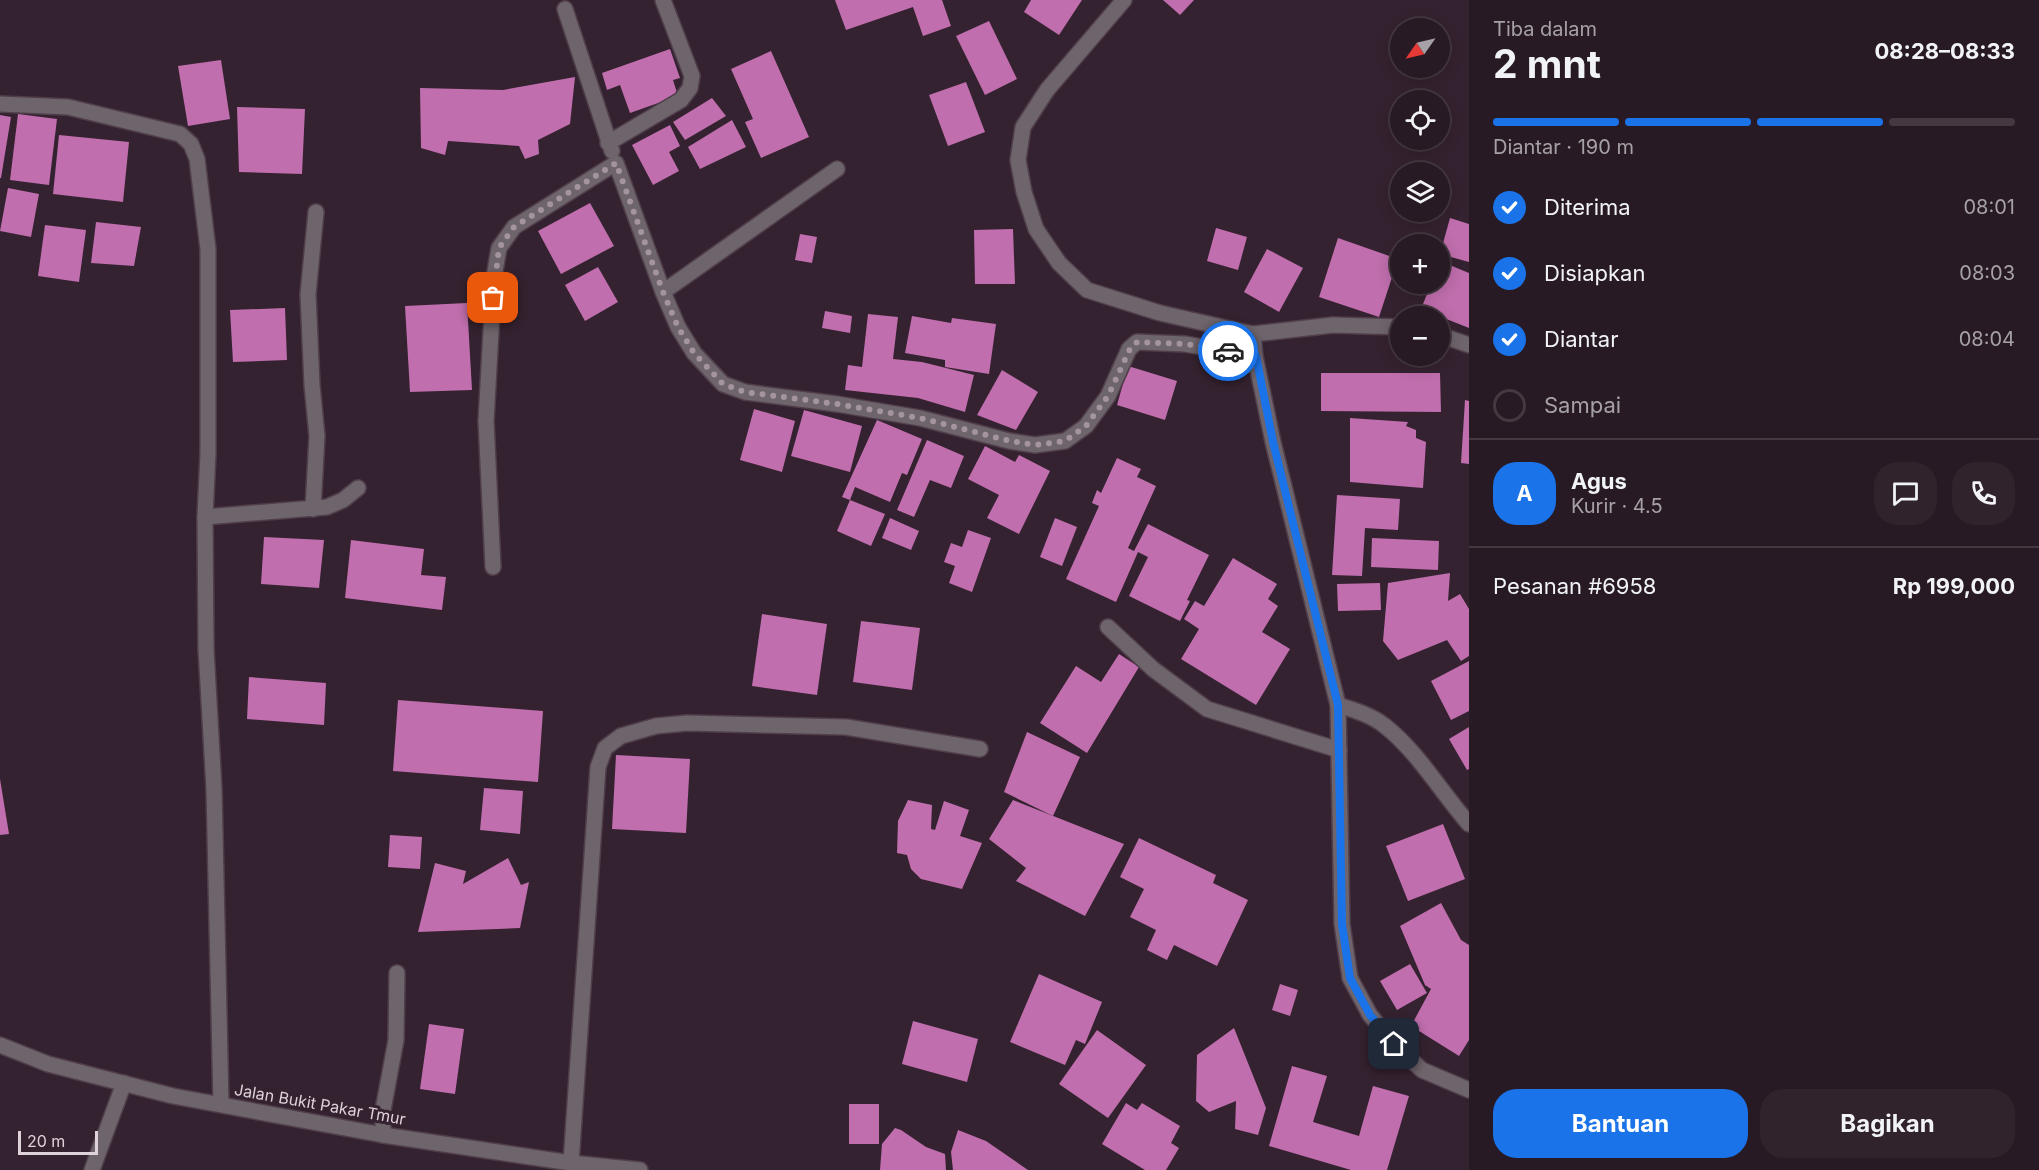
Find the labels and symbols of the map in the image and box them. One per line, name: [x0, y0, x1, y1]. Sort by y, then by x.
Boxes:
north arrow: [1390, 18, 1450, 78]
pin: [467, 272, 518, 323]
courier: [1198, 321, 1258, 381]
pin: [1368, 1018, 1419, 1069]
street label: Jalan Bukit Pakar Tmur: [233, 1079, 407, 1129]
scale bar: [18, 1128, 98, 1156]

